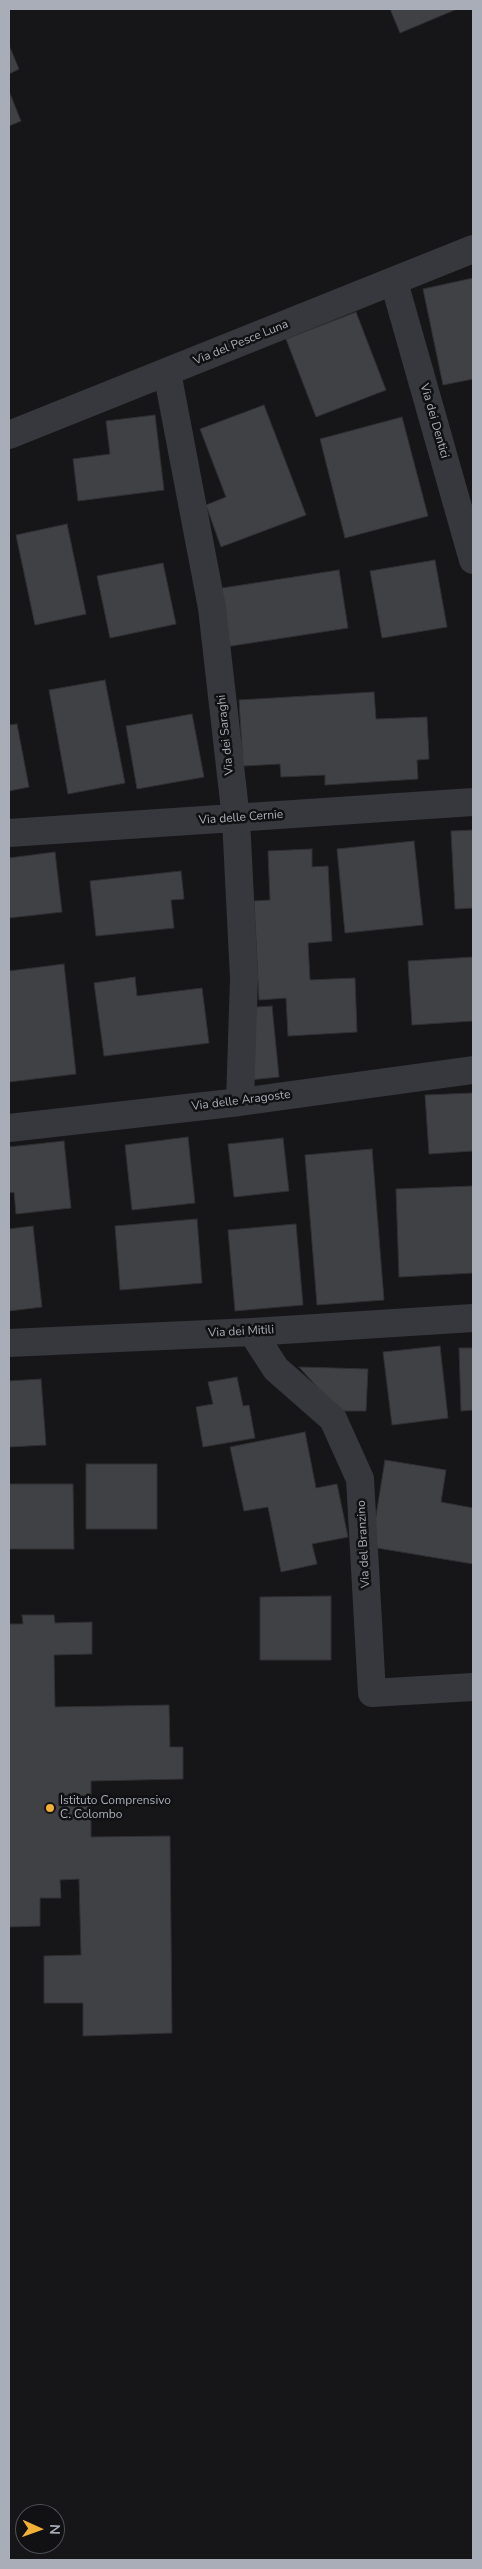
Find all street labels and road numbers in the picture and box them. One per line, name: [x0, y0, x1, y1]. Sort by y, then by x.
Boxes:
street label: Via del Pesce Luna: [191, 317, 291, 369]
street label: Via dei Dentici: [416, 382, 452, 460]
street label: Via dei Saraghi: [215, 694, 237, 776]
street label: Via delle Cernie: [198, 808, 284, 828]
street label: Via delle Aragoste: [191, 1088, 291, 1114]
street label: Via dei Mitili: [208, 1323, 274, 1341]
street label: Via del Branzino: [355, 1500, 373, 1588]

